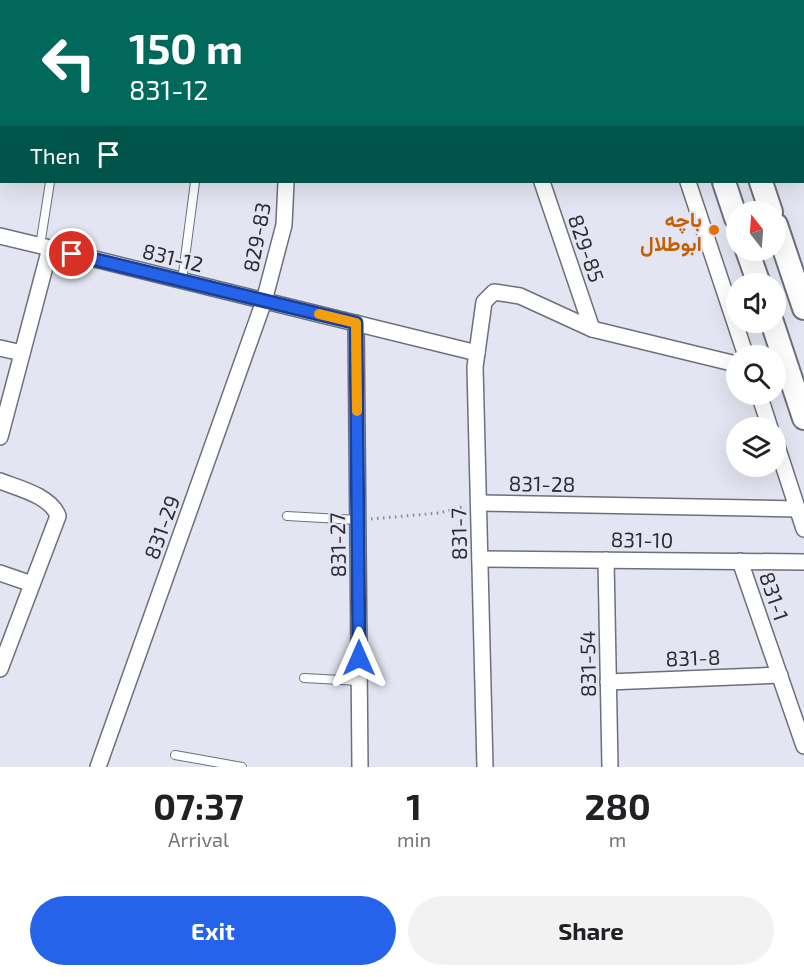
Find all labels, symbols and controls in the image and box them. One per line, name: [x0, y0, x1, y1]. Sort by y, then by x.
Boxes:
text: 150 m: [129, 22, 243, 72]
icon: left: [30, 24, 108, 102]
text: 831-12: [129, 73, 208, 105]
icon: arrive: [92, 138, 125, 171]
text: Then: [30, 142, 80, 168]
street label: 829-83: [237, 200, 275, 274]
north arrow: [726, 201, 786, 261]
map controls: [726, 201, 786, 477]
place label: باچه ابوطلال: [640, 206, 702, 257]
street label: 829-85: [564, 211, 610, 285]
marker: باچه ابوطلال: [707, 223, 721, 237]
pin: [46, 228, 97, 279]
icon: arrive: [55, 237, 88, 270]
street label: 831-12: [140, 237, 206, 277]
button: sound: [726, 273, 786, 333]
button: search: [726, 345, 786, 405]
button: layers: [726, 417, 786, 477]
street label: 831-28: [508, 470, 576, 496]
street label: 831-29: [138, 492, 184, 562]
street label: 831-7: [445, 508, 471, 560]
street label: 831-27: [324, 512, 350, 578]
street label: 831-10: [611, 526, 673, 552]
street label: 831-1: [755, 568, 795, 624]
position arrow: [327, 626, 391, 690]
street label: 831-54: [574, 631, 600, 697]
street label: 831-8: [665, 644, 721, 670]
text: 07:37: [153, 784, 244, 827]
text: 1: [406, 784, 422, 827]
text: 280: [585, 784, 651, 827]
text: Arrival: [168, 827, 229, 851]
text: min: [397, 827, 431, 851]
text: m: [609, 827, 626, 851]
button: Exit: [30, 896, 396, 965]
button: Share: [408, 896, 774, 965]

